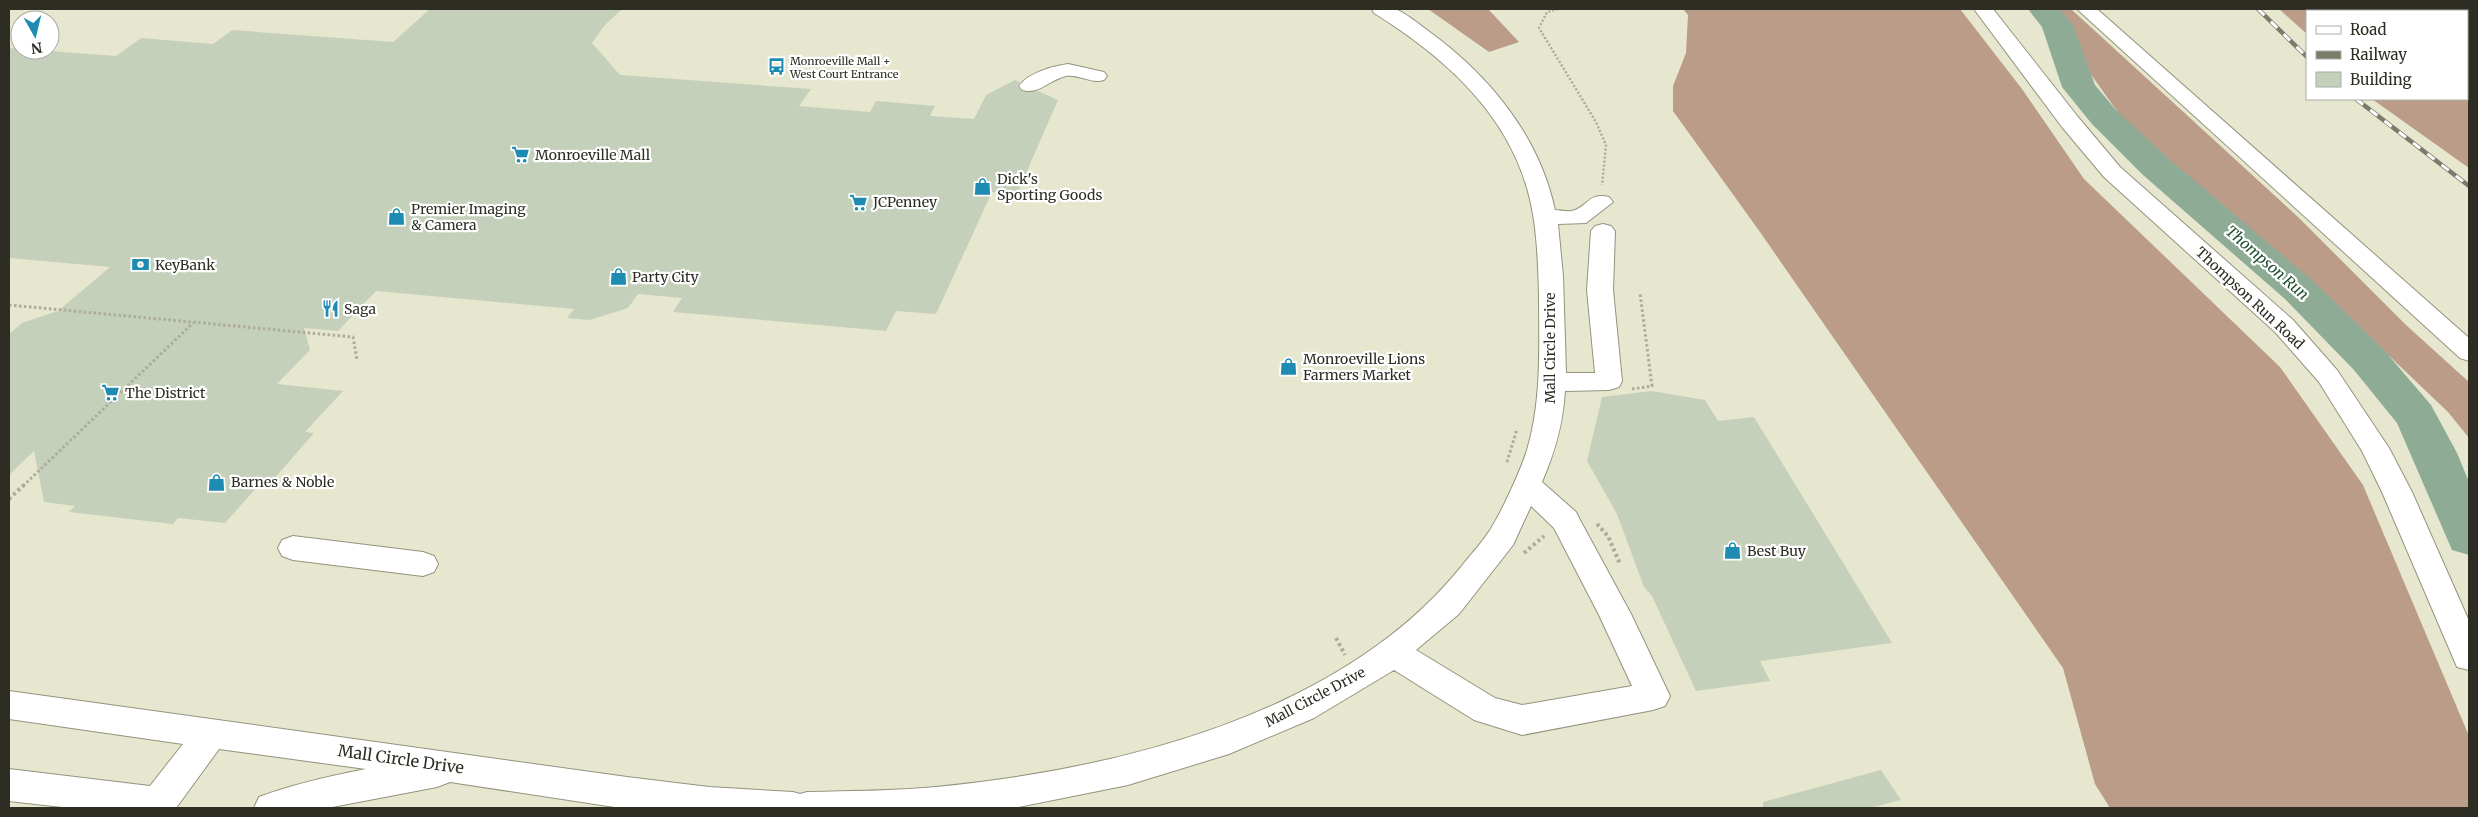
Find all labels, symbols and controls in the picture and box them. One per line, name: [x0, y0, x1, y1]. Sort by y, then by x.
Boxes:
north arrow: [10, 10, 60, 60]
legend: [2306, 10, 2468, 100]
text: Road: [2350, 20, 2386, 39]
text: N: [30, 38, 44, 58]
text: Railway: [2350, 45, 2407, 64]
place label: Monroeville Mall + West Court Entrance: [789, 54, 899, 81]
bus stop icon: Monroeville Mall + West Court Entrance: [766, 57, 786, 77]
text: Building: [2350, 70, 2412, 89]
supermarket icon: Monroeville Mall: [511, 145, 531, 165]
place label: Monroeville Mall: [535, 146, 651, 164]
place label: Dick's Sporting Goods: [997, 170, 1103, 204]
shop icon: Dick's Sporting Goods: [973, 177, 993, 197]
supermarket icon: JCPenney: [849, 192, 869, 212]
place label: JCPenney: [872, 193, 938, 211]
place label: Premier Imaging & Camera: [411, 200, 526, 234]
shop icon: Premier Imaging & Camera: [387, 207, 407, 227]
water label: Thompson Run: [2222, 221, 2313, 304]
street label: Thompson Run Road: [2192, 243, 2308, 353]
bank icon: KeyBank: [131, 255, 151, 275]
place label: KeyBank: [155, 256, 215, 274]
shop icon: Party City: [608, 267, 628, 287]
place label: Party City: [632, 268, 699, 286]
street label: Mall Circle Drive: [1541, 292, 1559, 404]
restaurant icon: Saga: [320, 299, 340, 319]
place label: Saga: [344, 300, 376, 318]
place label: Monroeville Lions Farmers Market: [1303, 350, 1425, 384]
shop icon: Monroeville Lions Farmers Market: [1279, 357, 1299, 377]
supermarket icon: The District: [101, 383, 121, 403]
place label: The District: [125, 384, 206, 402]
shop icon: Barnes & Noble: [207, 472, 227, 492]
place label: Barnes & Noble: [231, 473, 334, 491]
shop icon: Best Buy: [1723, 541, 1743, 561]
place label: Best Buy: [1747, 542, 1807, 560]
street label: Mall Circle Drive: [1262, 663, 1368, 731]
street label: Mall Circle Drive: [337, 740, 465, 778]

